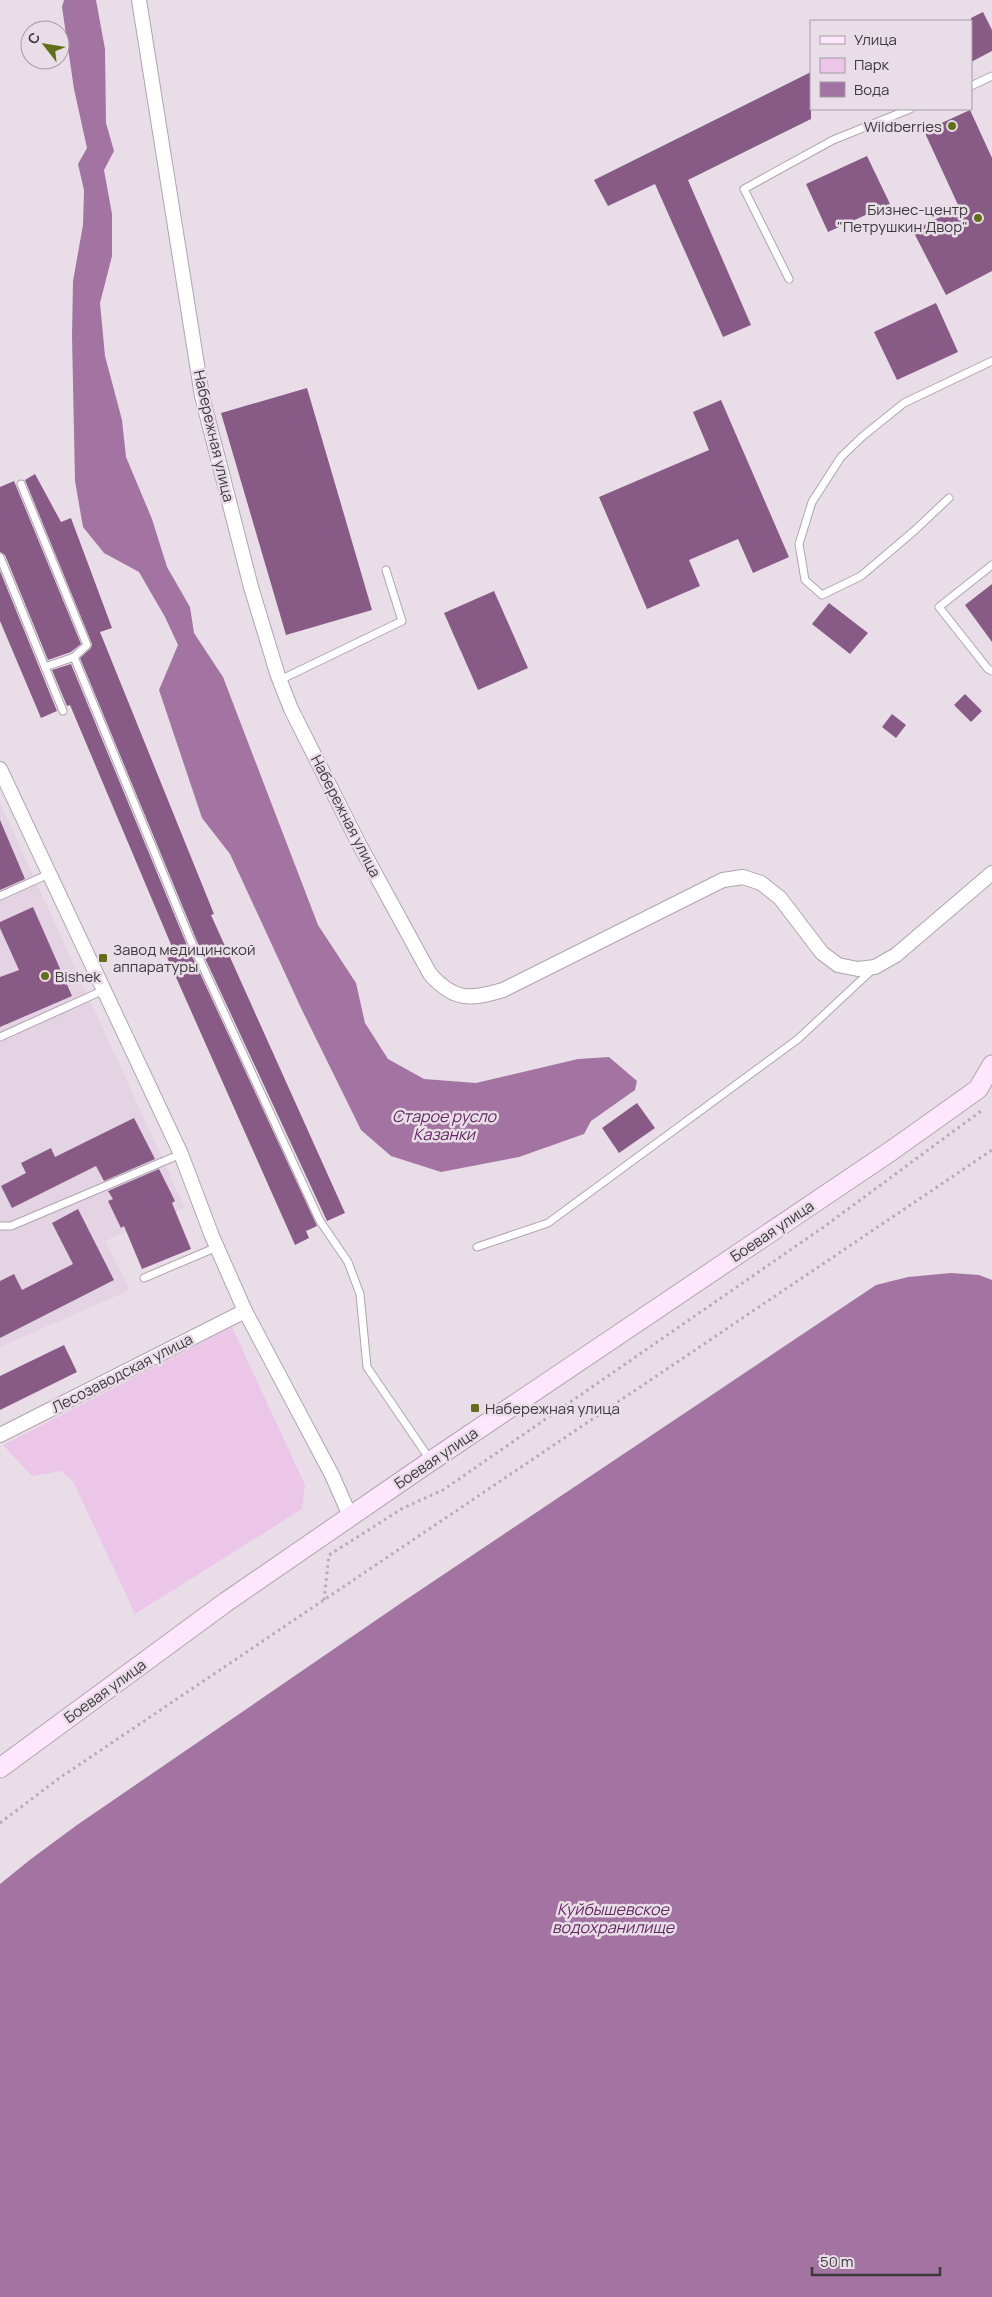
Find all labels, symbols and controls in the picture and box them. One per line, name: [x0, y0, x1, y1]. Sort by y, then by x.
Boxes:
north arrow: [20, 20, 70, 70]
legend: [810, 20, 972, 110]
text: С: [23, 29, 44, 47]
text: Улица: [854, 29, 897, 50]
text: Парк: [854, 54, 890, 75]
text: Вода: [854, 79, 889, 100]
place label: Wildberries: [864, 116, 942, 137]
marker: Wildberries: [946, 120, 958, 132]
place label: Бизнес-центр "Петрушкин Двор": [837, 199, 968, 237]
marker: Бизнес-центр "Петрушкин Двор": [972, 212, 984, 224]
street label: Набережная улица: [189, 368, 239, 504]
street label: Набережная улица: [306, 751, 386, 881]
place label: Завод медицинской аппаратуры: [113, 939, 255, 977]
marker: Завод медицинской аппаратуры: [97, 952, 109, 964]
place label: Bishek: [55, 966, 101, 987]
marker: Bishek: [39, 970, 51, 982]
water label: Старое русло Казанки: [392, 1105, 498, 1145]
street label: Боевая улица: [726, 1195, 818, 1267]
street label: Лесозаводская улица: [48, 1328, 196, 1418]
place label: Набережная улица: [485, 1398, 620, 1419]
marker: Набережная улица: [469, 1402, 481, 1414]
street label: Боевая улица: [390, 1422, 482, 1494]
street label: Боевая улица: [60, 1654, 150, 1728]
water label: Куйбышевское водохранилище: [552, 1898, 676, 1938]
scale bar: [812, 2244, 940, 2276]
text: 50 m: [820, 2251, 854, 2272]

